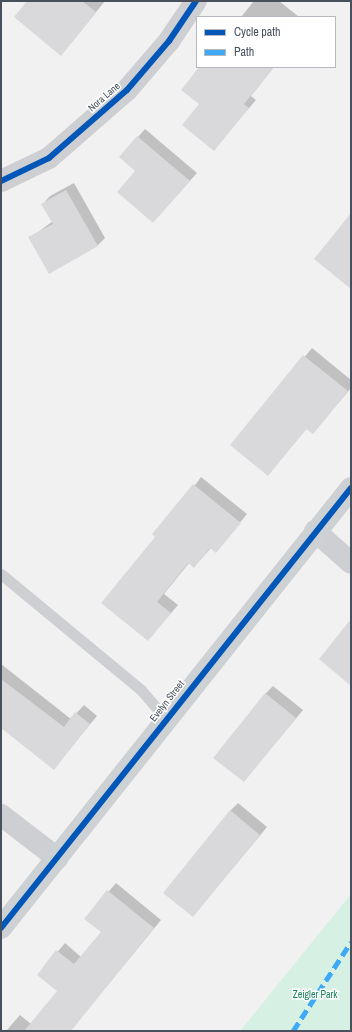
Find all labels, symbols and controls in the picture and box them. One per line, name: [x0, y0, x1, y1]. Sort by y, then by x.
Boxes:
legend: [196, 16, 336, 68]
text: Cycle path: [234, 24, 281, 40]
text: Path: [234, 44, 254, 60]
street label: Nora Lane: [86, 80, 122, 114]
street label: Evelyn Street: [147, 678, 187, 724]
park label: Zeigler Park: [293, 989, 337, 1001]

